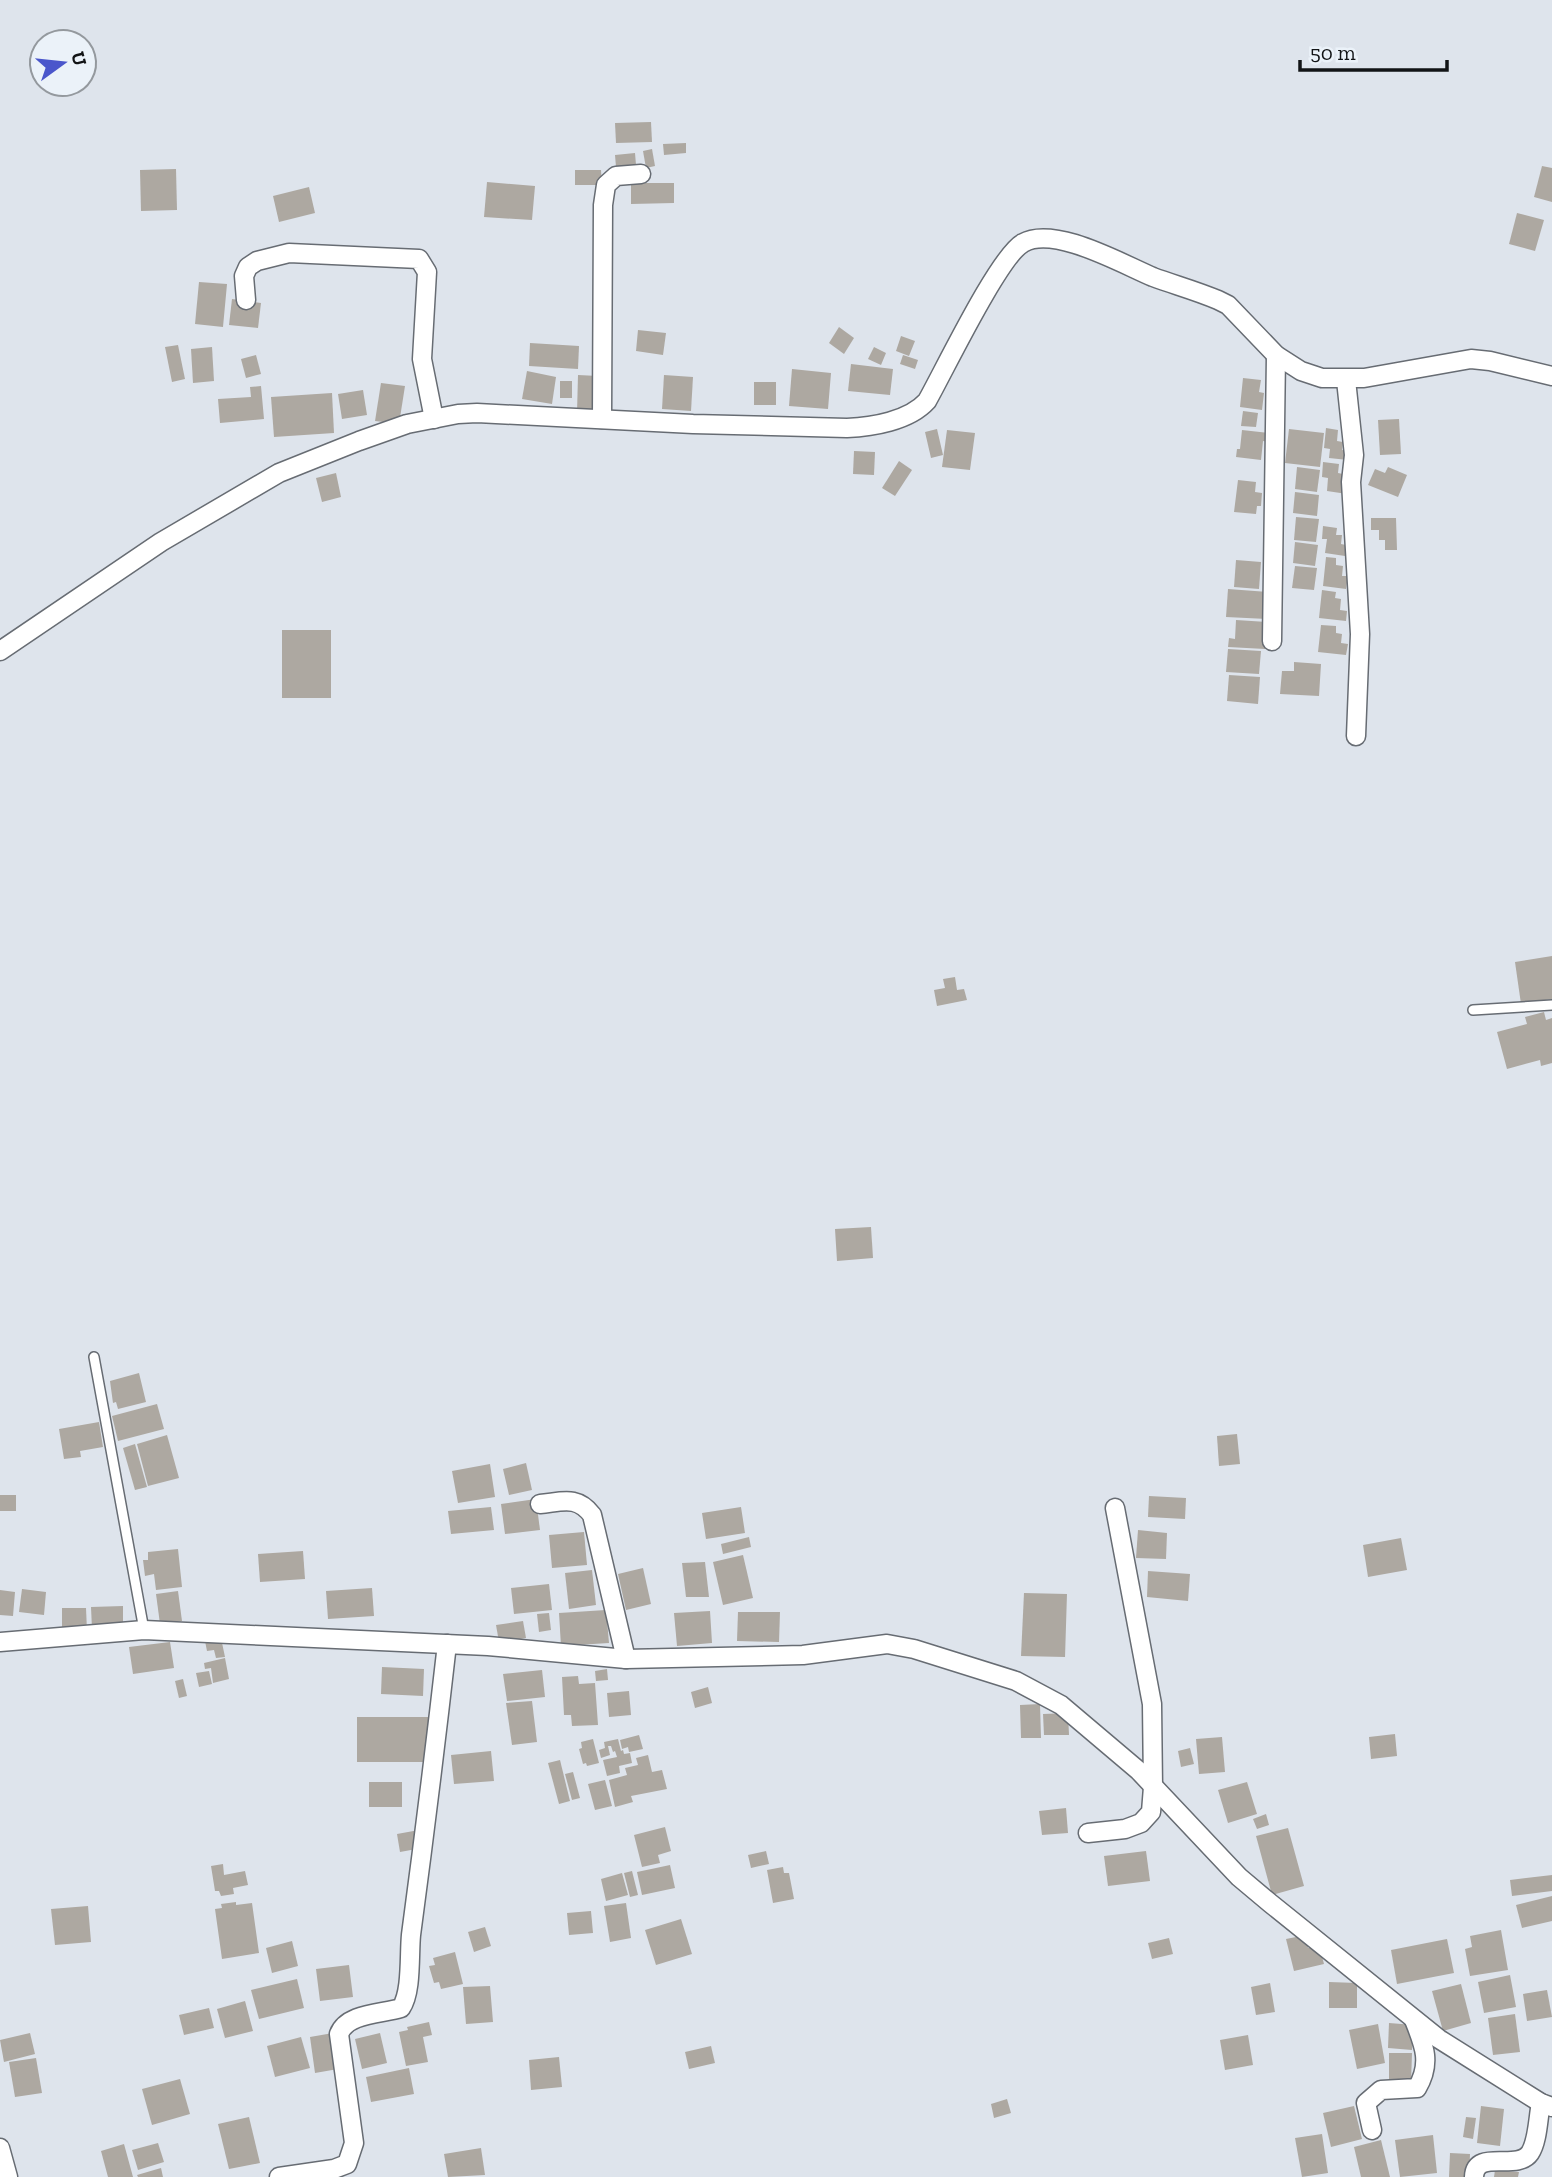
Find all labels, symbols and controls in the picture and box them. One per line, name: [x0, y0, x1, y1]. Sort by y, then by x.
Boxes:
north arrow: [28, 28, 98, 98]
scale bar: [1300, 28, 1447, 72]
text: 50 m: [1310, 40, 1356, 65]
text: U: [66, 49, 92, 69]

